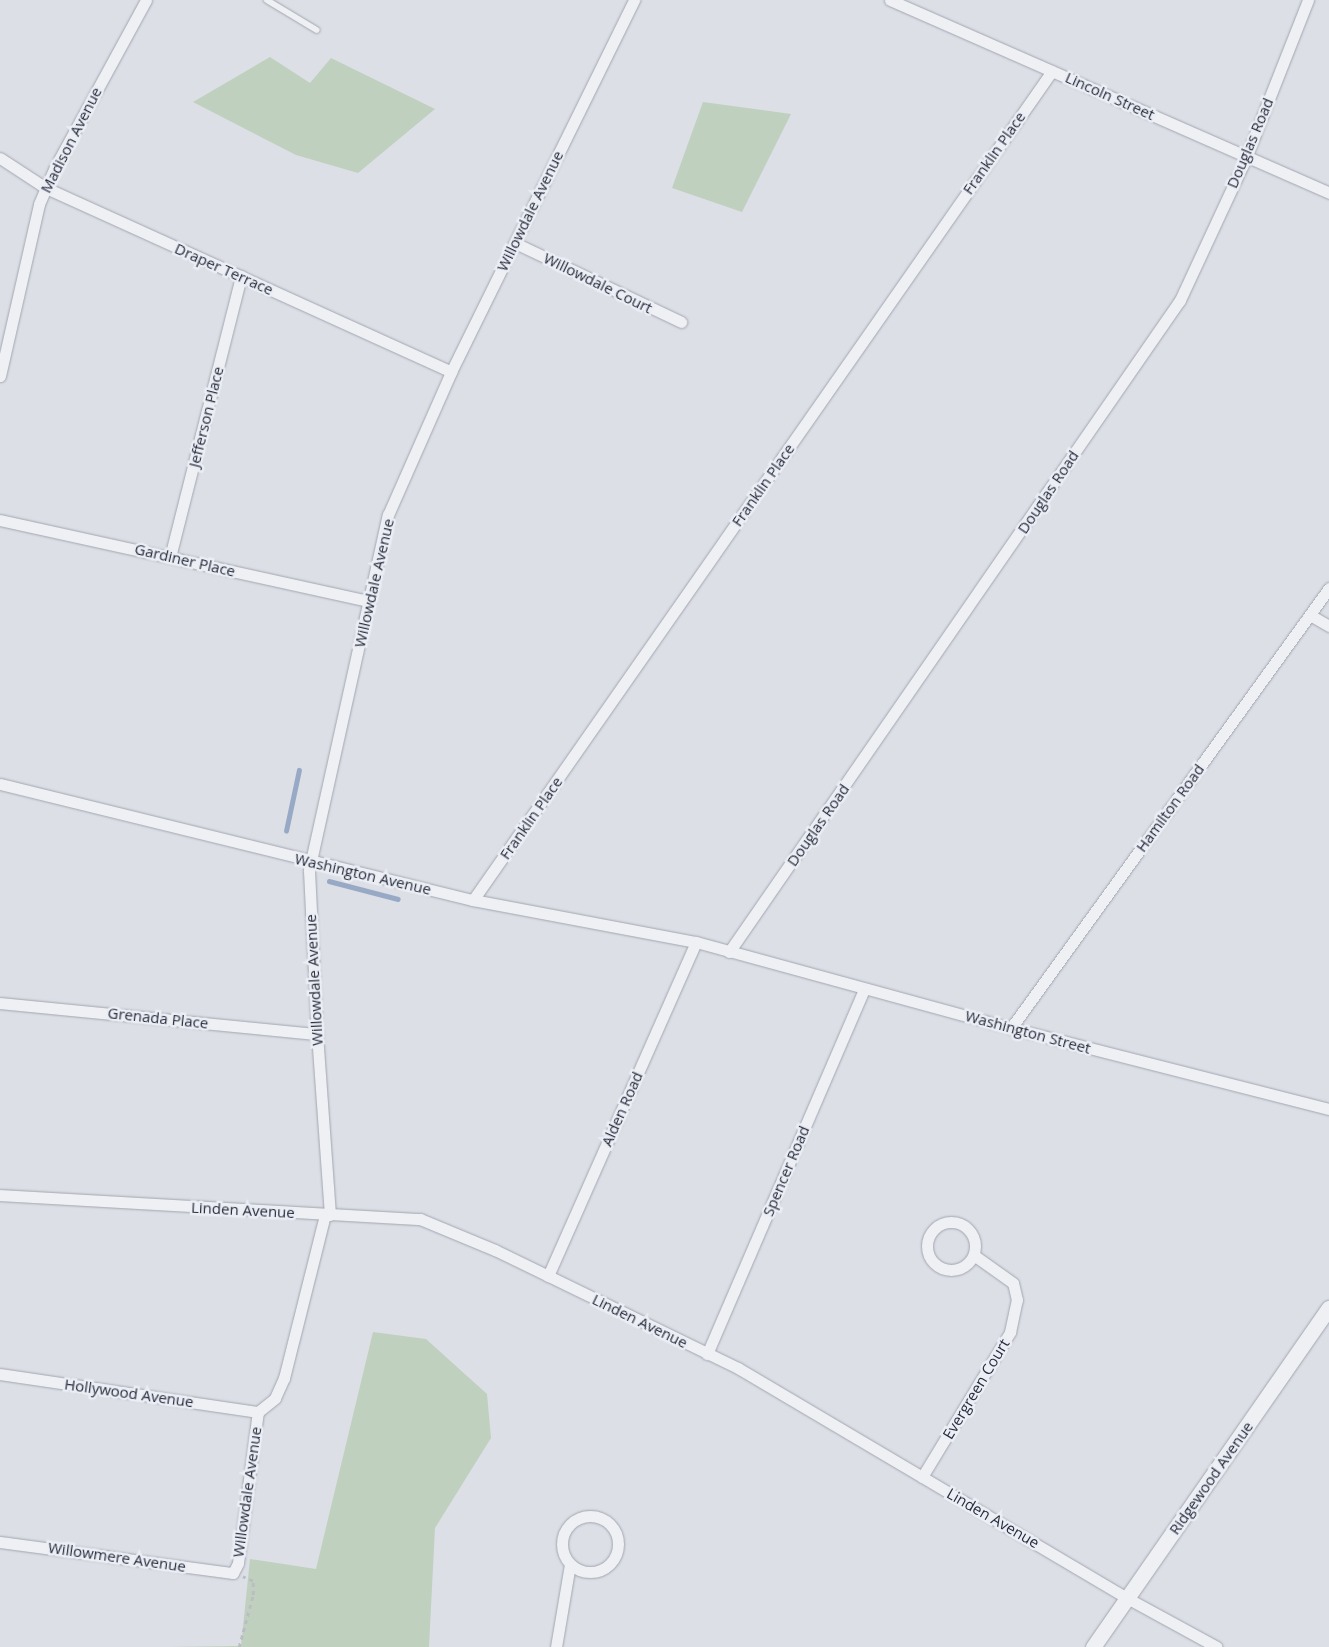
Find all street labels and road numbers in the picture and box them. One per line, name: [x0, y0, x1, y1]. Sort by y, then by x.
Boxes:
street label: Lincoln Street: [1063, 68, 1157, 124]
street label: Madison Avenue: [37, 84, 105, 196]
street label: Douglas Road: [1223, 95, 1277, 191]
street label: Franklin Place: [959, 108, 1029, 198]
street label: Willowdale Avenue: [493, 148, 567, 274]
street label: Draper Terrace: [172, 239, 276, 299]
street label: Willowdale Court: [541, 249, 655, 317]
street label: Jefferson Place: [185, 365, 227, 469]
street label: Franklin Place: [728, 440, 798, 530]
street label: Douglas Road: [1014, 447, 1082, 537]
street label: Willowdale Avenue: [350, 517, 398, 649]
street label: Gardiner Place: [133, 540, 237, 580]
street label: Hamilton Road: [1132, 761, 1208, 855]
street label: Franklin Place: [496, 773, 566, 863]
street label: Douglas Road: [783, 780, 853, 870]
street label: Washington Avenue: [293, 850, 433, 898]
street label: Willowdale Avenue: [302, 914, 326, 1046]
street label: Grenada Place: [107, 1004, 209, 1032]
street label: Washington Street: [963, 1007, 1093, 1057]
street label: Alden Road: [598, 1069, 646, 1149]
street label: Spencer Road: [759, 1123, 813, 1219]
street label: Linden Avenue: [191, 1198, 295, 1222]
street label: Linden Avenue: [589, 1290, 691, 1352]
street label: Evergreen Court: [939, 1336, 1013, 1442]
street label: Hollywood Avenue: [63, 1375, 195, 1411]
street label: Ridgewood Avenue: [1165, 1418, 1257, 1538]
street label: Willowdale Avenue: [229, 1426, 265, 1558]
street label: Linden Avenue: [944, 1484, 1042, 1552]
street label: Willowmere Avenue: [47, 1538, 187, 1576]

